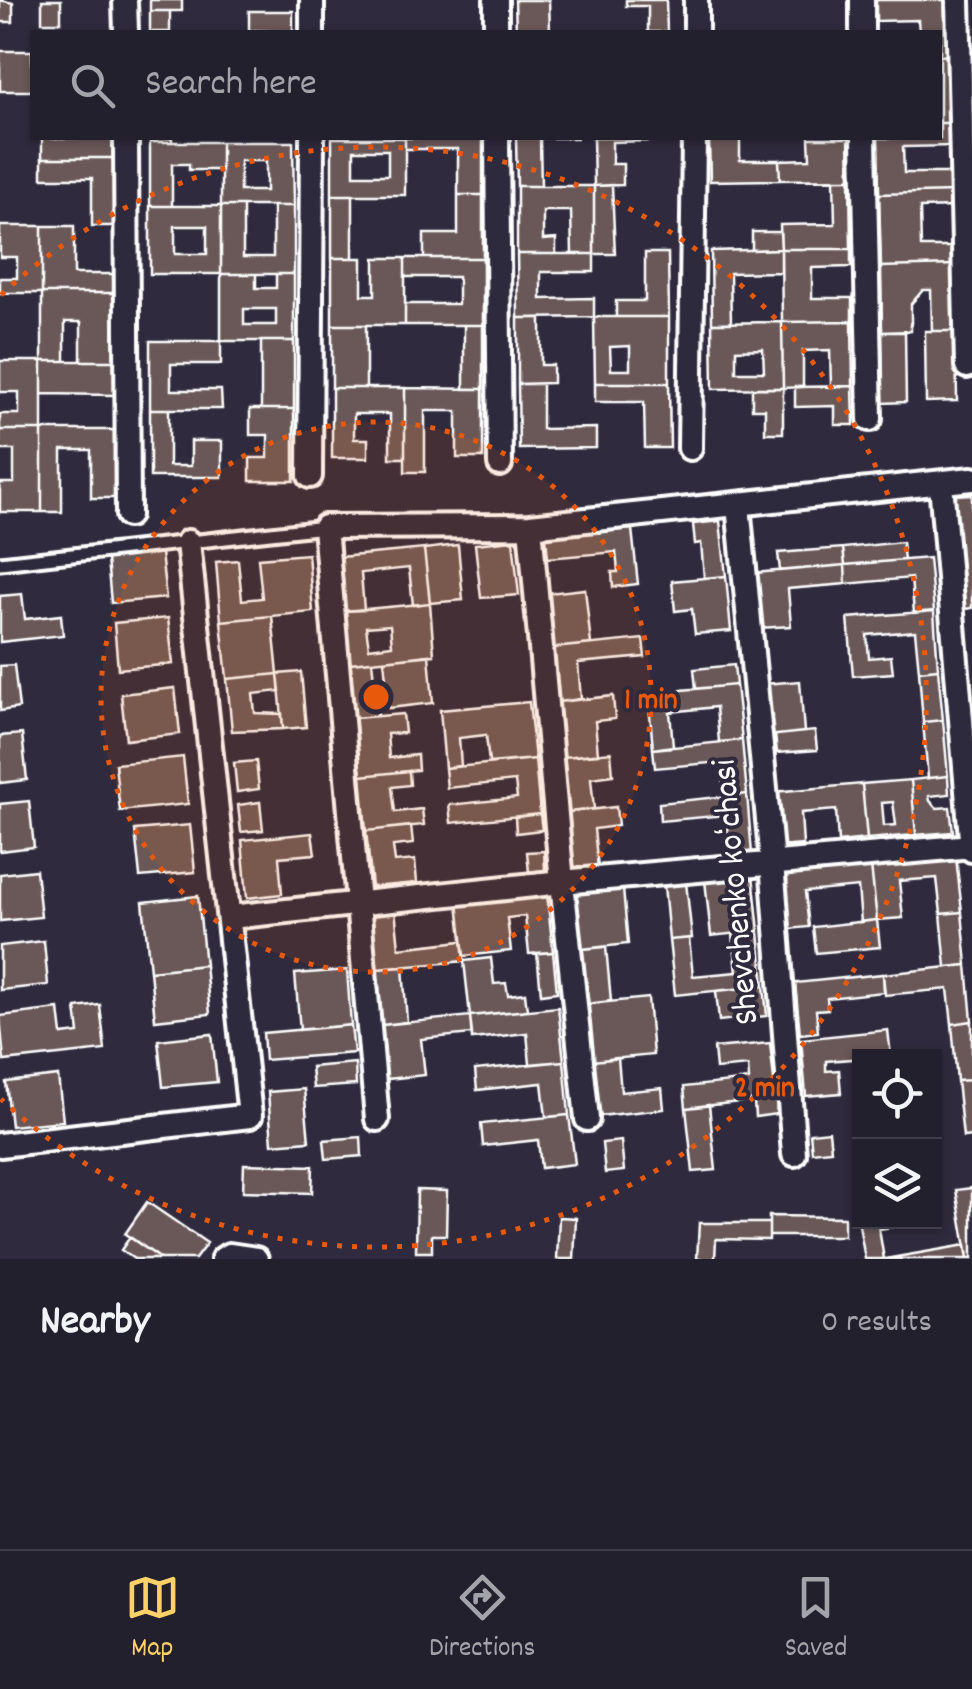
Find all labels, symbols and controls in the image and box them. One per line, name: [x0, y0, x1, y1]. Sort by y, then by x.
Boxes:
search box: [30, 30, 942, 140]
icon: search: [65, 58, 120, 113]
text: Search here: [145, 58, 317, 113]
centre of rings: [358, 679, 394, 715]
text: 1 min: [624, 681, 678, 724]
street label: Shevchenko koʻchasi: [701, 757, 775, 1027]
map controls: [852, 1049, 942, 1229]
button: locate: [852, 1049, 942, 1139]
text: 2 min: [735, 1069, 795, 1112]
button: layers: [852, 1139, 942, 1229]
text: Nearby: [40, 1294, 150, 1354]
text: 0 results: [821, 1301, 932, 1347]
tab: Map: [125, 1570, 180, 1670]
tab: Directions: [429, 1570, 535, 1670]
tab: Saved: [785, 1570, 847, 1670]

